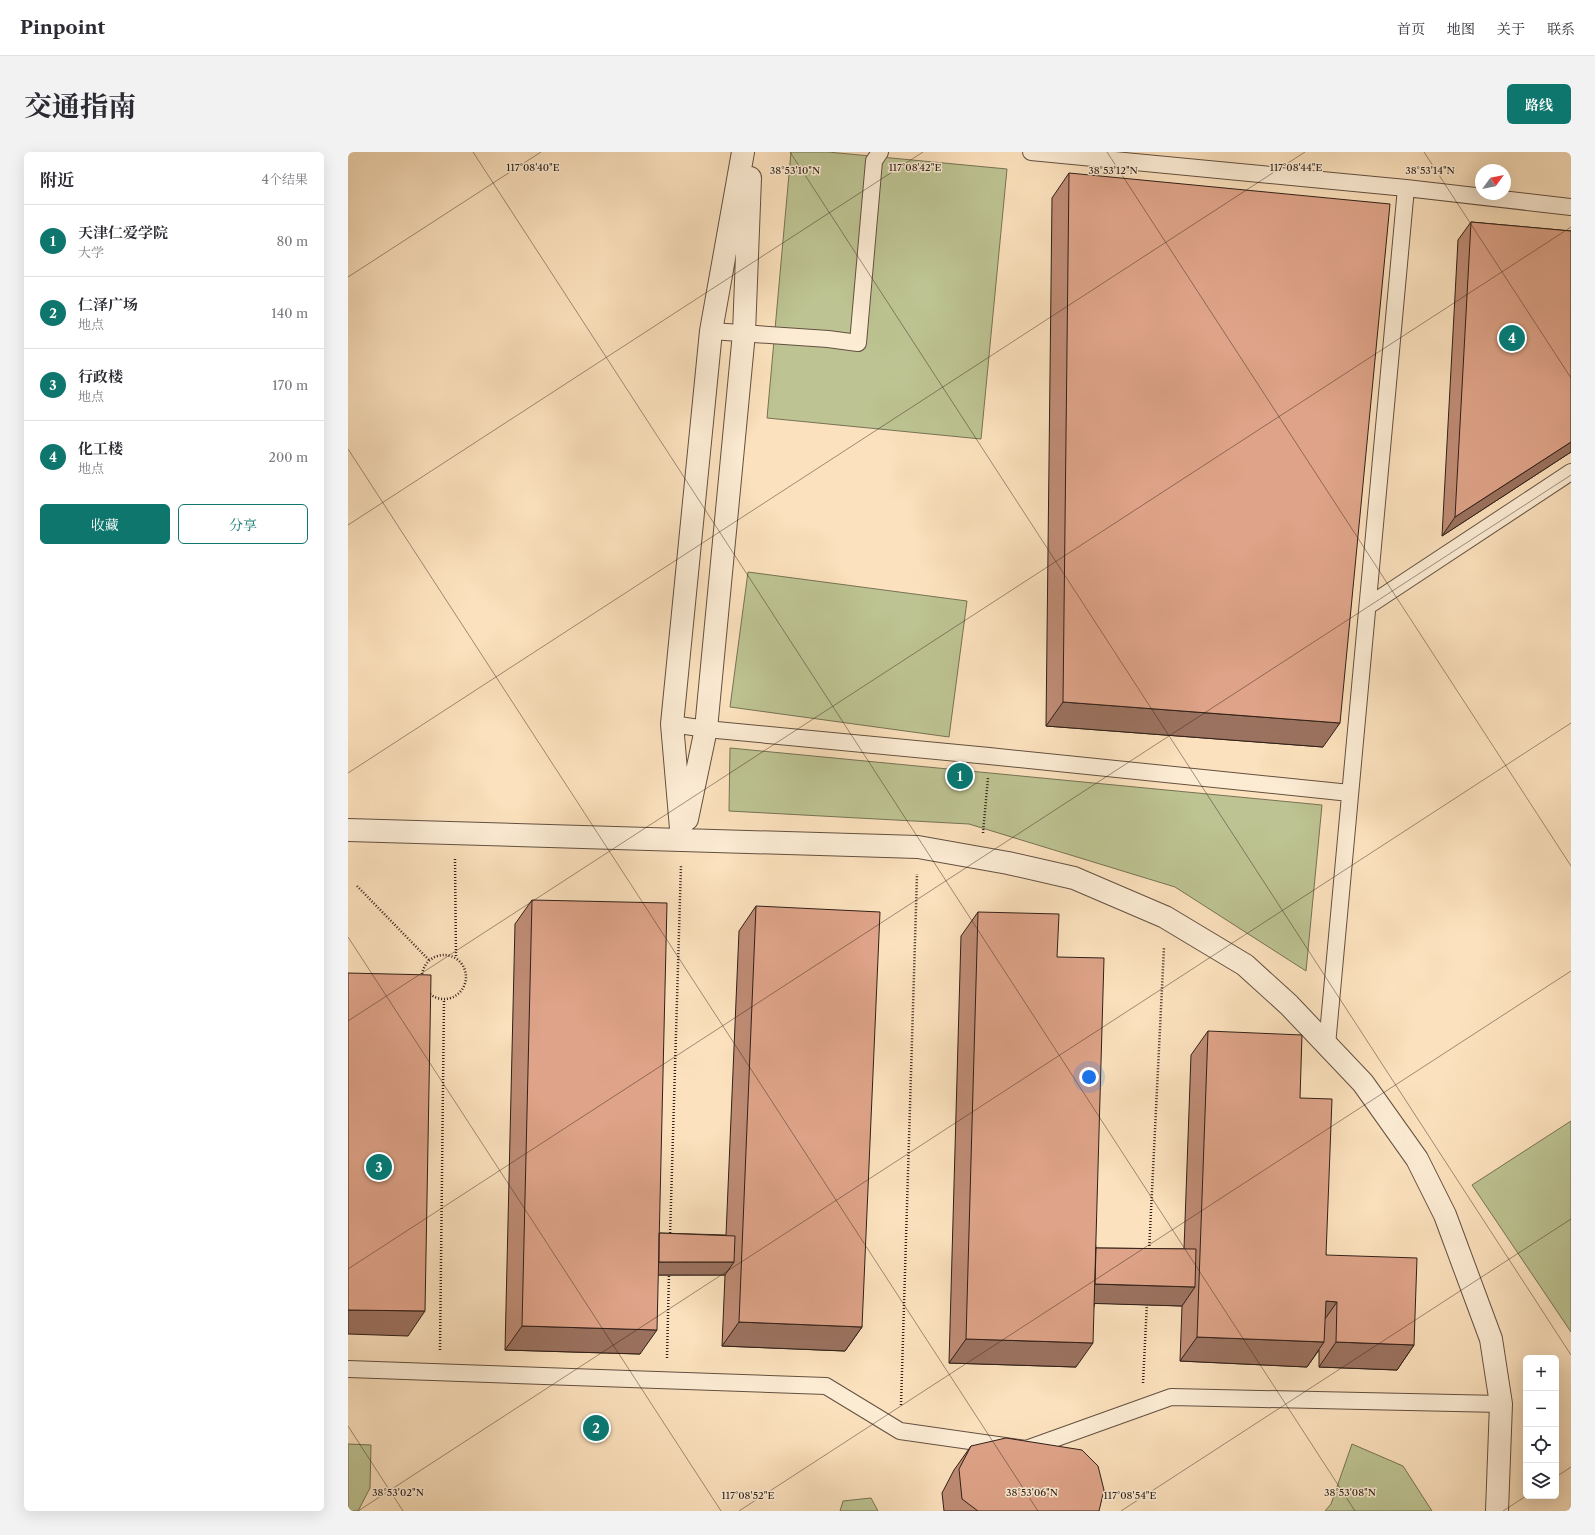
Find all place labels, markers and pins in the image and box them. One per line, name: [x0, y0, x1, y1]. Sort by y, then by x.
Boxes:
pin: 4: [1499, 323, 1525, 353]
pin: 1: [947, 761, 973, 791]
pin: 3: [366, 1152, 392, 1182]
pin: 2: [583, 1413, 609, 1443]

